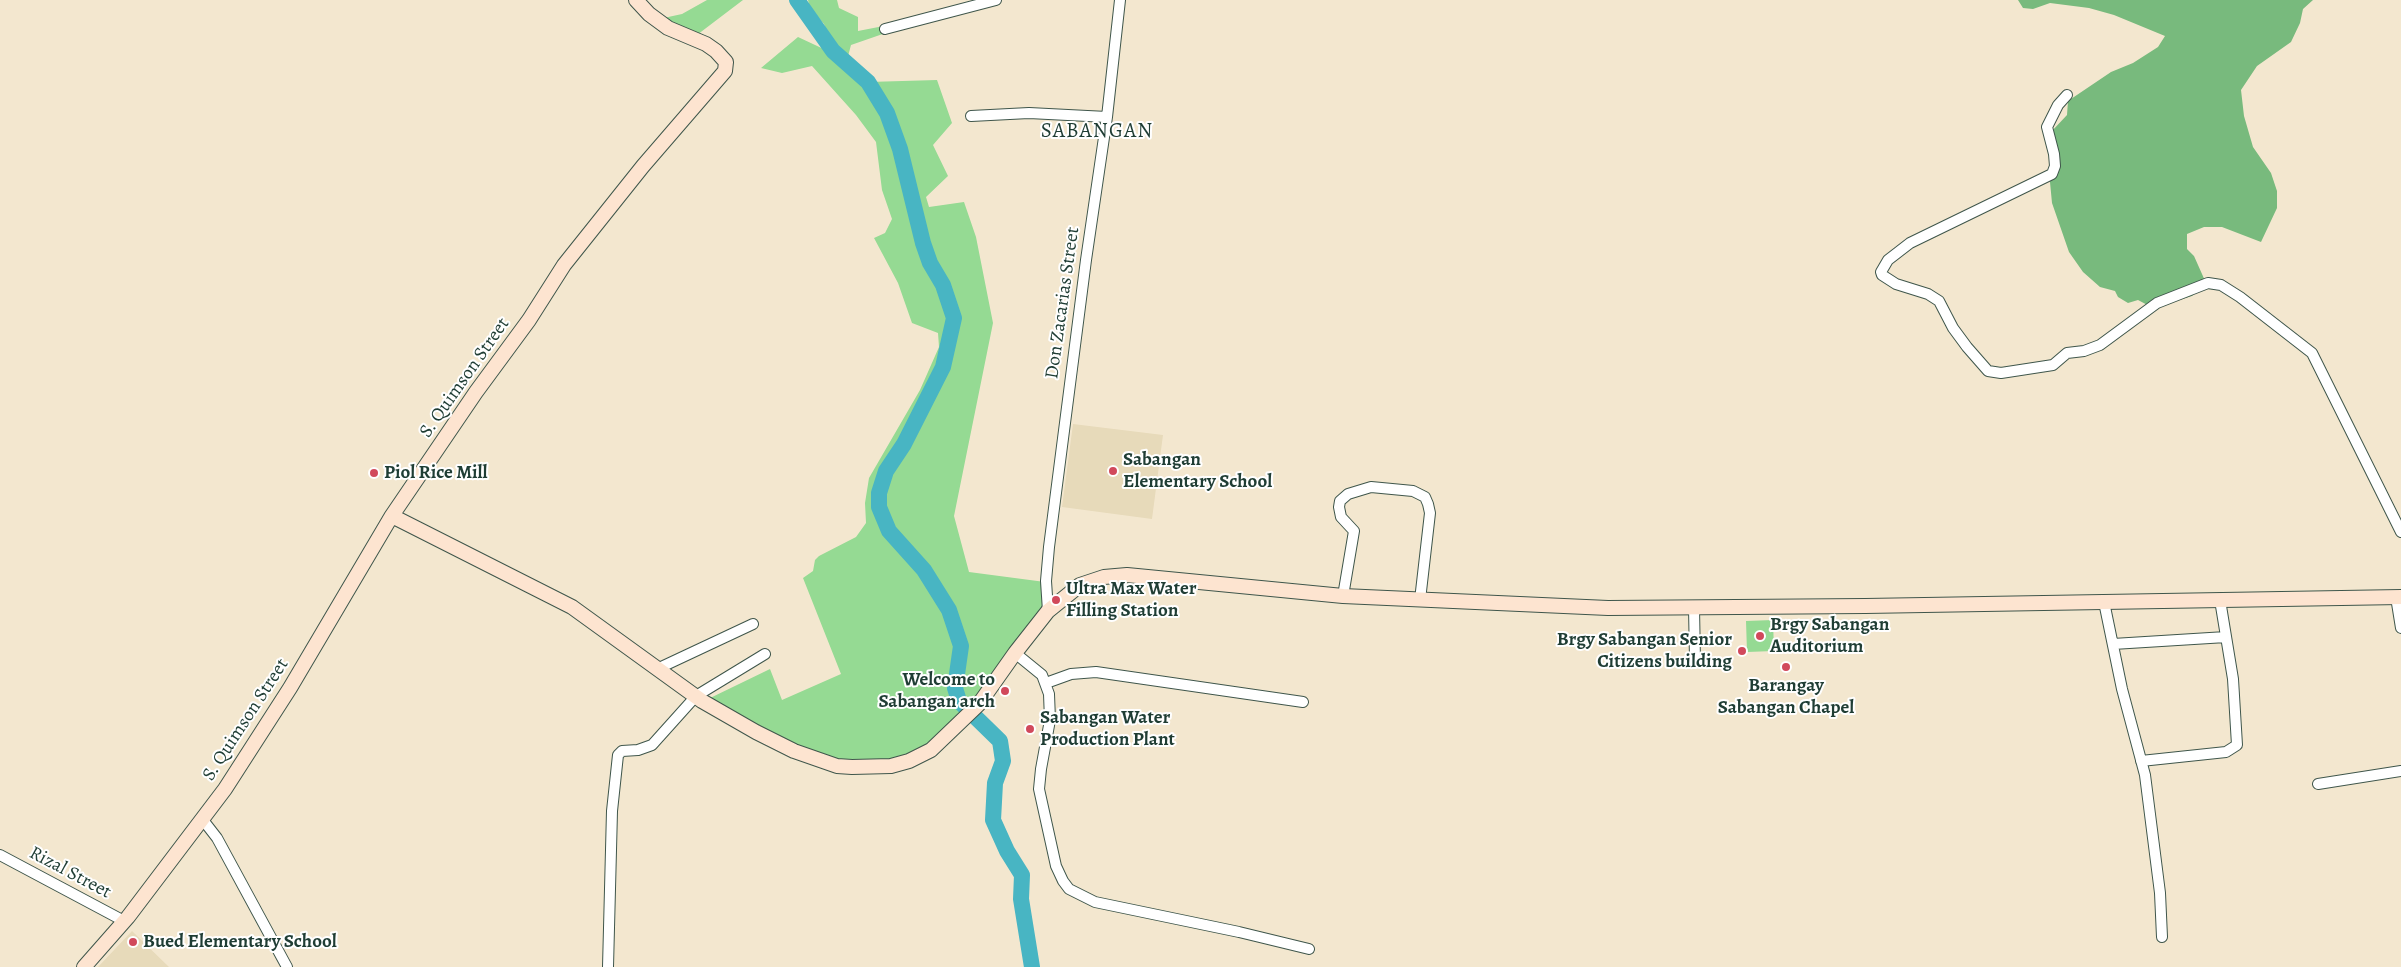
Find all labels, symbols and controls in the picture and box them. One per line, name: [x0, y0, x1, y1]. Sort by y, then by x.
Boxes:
district label: SABANGAN: [1040, 119, 1154, 145]
street label: Don Zacarias Street: [1041, 226, 1085, 380]
street label: S. Quimson Street: [415, 314, 515, 442]
place label: Sabangan Elementary School: [1123, 449, 1272, 493]
place label: Piol Rice Mill: [384, 462, 488, 484]
marker: Sabangan Elementary School: [1107, 465, 1119, 477]
marker: Piol Rice Mill: [368, 467, 380, 479]
place label: Ultra Max Water Filling Station: [1066, 578, 1197, 622]
marker: Ultra Max Water Filling Station: [1050, 594, 1062, 606]
place label: Brgy Sabangan Auditorium: [1770, 614, 1889, 658]
place label: Brgy Sabangan Senior Citizens building: [1557, 629, 1732, 673]
marker: Brgy Sabangan Auditorium: [1754, 630, 1766, 642]
marker: Brgy Sabangan Senior Citizens building: [1736, 645, 1748, 657]
street label: S. Quimson Street: [198, 655, 294, 785]
marker: Barangay Sabangan Chapel: [1780, 661, 1792, 673]
place label: Welcome to Sabangan arch: [878, 669, 995, 713]
place label: Barangay Sabangan Chapel: [1718, 675, 1854, 719]
marker: Welcome to Sabangan arch: [999, 685, 1011, 697]
place label: Sabangan Water Production Plant: [1040, 707, 1175, 751]
marker: Sabangan Water Production Plant: [1024, 723, 1036, 735]
street label: Rizal Street: [25, 842, 115, 904]
place label: Bued Elementary School: [143, 931, 337, 953]
marker: Bued Elementary School: [127, 936, 139, 948]

